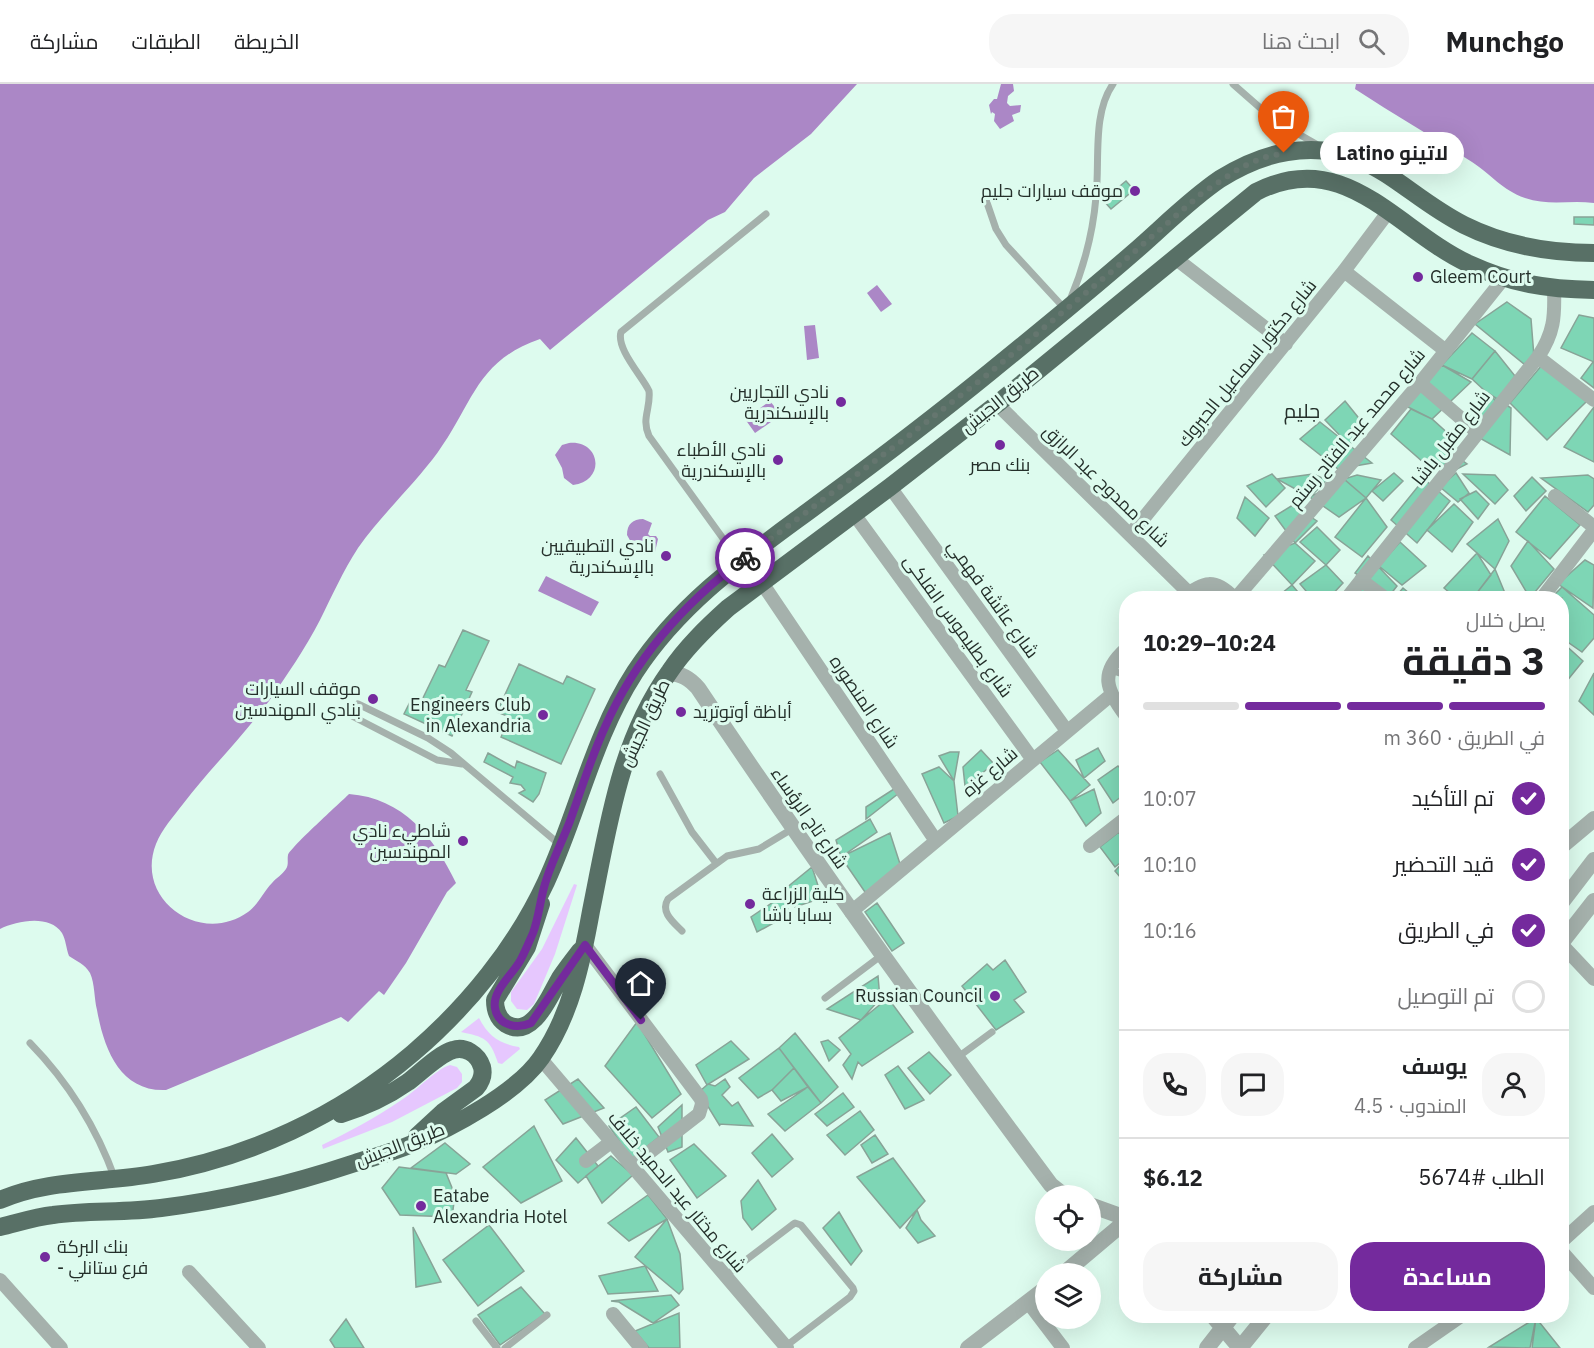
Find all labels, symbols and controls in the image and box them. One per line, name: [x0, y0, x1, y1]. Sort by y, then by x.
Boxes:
search box: [989, 14, 1409, 68]
text: Munchgo: [1445, 23, 1564, 60]
icon: search: [1355, 25, 1388, 58]
text: ابحث هنا: [1262, 26, 1340, 55]
text: مشاركة: [30, 27, 99, 55]
text: الطبقات: [132, 27, 201, 55]
text: الخريطة: [234, 27, 300, 55]
pin: [1258, 91, 1309, 153]
icon: bag: [1267, 100, 1300, 133]
callout: لاتينو Latino: [1320, 132, 1464, 174]
text: لاتينو Latino: [1336, 139, 1448, 166]
place label: موقف سيارات جليم: [981, 179, 1123, 203]
marker: موقف سيارات جليم: [1128, 184, 1142, 198]
place label: Gleem Court: [1430, 265, 1532, 288]
marker: Gleem Court: [1411, 270, 1425, 284]
street label: شارع دكتور اسماعيل الحبروك: [1172, 274, 1322, 452]
street label: شارع محمد عبد الفتاح رستم: [1283, 343, 1431, 513]
street label: طريق الجيش: [956, 361, 1044, 439]
place label: نادي التجاريين بالإسكندرية: [730, 380, 829, 424]
street label: شارع مقبل باشا: [1406, 385, 1496, 491]
marker: نادي التجاريين بالإسكندرية: [834, 395, 848, 409]
district label: جليم: [1284, 397, 1320, 425]
street label: شارع ممدوح عبد الرازق: [1038, 419, 1174, 553]
place label: نادي الأطباء بالإسكندرية: [677, 438, 766, 482]
marker: بنك مصر: [993, 438, 1007, 452]
marker: نادي الأطباء بالإسكندرية: [771, 453, 785, 467]
place label: بنك مصر: [969, 453, 1030, 476]
courier: [715, 528, 775, 588]
place label: نادي التطبيقيين بالإسكندرية: [541, 534, 654, 578]
street label: شارع عائشة فهمي: [940, 535, 1044, 664]
icon: bike: [729, 542, 762, 575]
marker: نادي التطبيقيين بالإسكندرية: [659, 549, 673, 563]
street label: شارع بطليموس الفلكى: [898, 550, 1018, 702]
text: يصل خلال: [1466, 606, 1545, 633]
text: 10:24–10:29: [1143, 628, 1276, 657]
text: 3 دقيقة: [1402, 635, 1545, 686]
street label: شارع المنصوره: [824, 651, 904, 753]
street label: طريق الجيش: [614, 675, 676, 771]
place label: موقف السيارات بنادي المهندسين: [235, 677, 361, 724]
marker: موقف السيارات بنادي المهندسين: [366, 692, 380, 706]
place label: Engineers Club in Alexandria: [410, 693, 531, 737]
place label: أباظة أوتوتريد: [693, 700, 792, 723]
marker: أباظة أوتوتريد: [674, 705, 688, 719]
marker: Engineers Club in Alexandria: [536, 708, 550, 722]
text: في الطريق · 360 m: [1384, 724, 1545, 751]
street label: شارع غزه: [957, 742, 1023, 802]
street label: شارع تاج الرؤساء: [765, 762, 853, 874]
icon: check: [1512, 782, 1545, 815]
text: تم التأكيد: [1412, 783, 1494, 812]
text: 10:07: [1143, 785, 1197, 812]
place label: شاطيء نادي المهندسين: [353, 819, 451, 863]
marker: شاطيء نادي المهندسين: [456, 834, 470, 848]
icon: check: [1512, 848, 1545, 881]
text: قيد التحضير: [1394, 849, 1494, 878]
text: 10:10: [1143, 851, 1197, 878]
place label: كلية الزراعة بسابا باشا: [762, 882, 845, 926]
marker: كلية الزراعة بسابا باشا: [743, 897, 757, 911]
icon: check: [1512, 914, 1545, 947]
text: في الطريق: [1398, 915, 1494, 944]
text: 10:16: [1143, 917, 1197, 944]
pin: [615, 958, 666, 1020]
icon: home: [624, 967, 657, 1000]
text: تم التوصيل: [1397, 981, 1494, 1010]
place label: Russian Council: [855, 984, 983, 1007]
marker: Russian Council: [988, 989, 1002, 1003]
text: يوسف: [1402, 1051, 1467, 1080]
button: phone: [1143, 1053, 1206, 1116]
button: chat: [1221, 1053, 1284, 1116]
button: person: [1482, 1053, 1545, 1116]
text: المندوب · 4.5: [1354, 1092, 1467, 1119]
street label: شارع مختار عبد الحميد خلاف: [602, 1106, 752, 1278]
street label: طريق الجيش: [352, 1117, 448, 1173]
text: الطلب #5674: [1418, 1162, 1545, 1191]
text: $6.12: [1143, 1163, 1203, 1192]
place label: Eatabe Alexandria Hotel: [433, 1184, 567, 1228]
map controls: [1035, 1185, 1101, 1329]
button: locate: [1035, 1185, 1101, 1251]
marker: Eatabe Alexandria Hotel: [414, 1199, 428, 1213]
place label: بنك البركة - فرع ستانلي: [57, 1235, 148, 1282]
button: مشاركة: [1143, 1242, 1338, 1311]
button: مساعدة: [1350, 1242, 1545, 1311]
marker: بنك البركة - فرع ستانلي: [38, 1250, 52, 1264]
button: layers: [1035, 1263, 1101, 1329]

